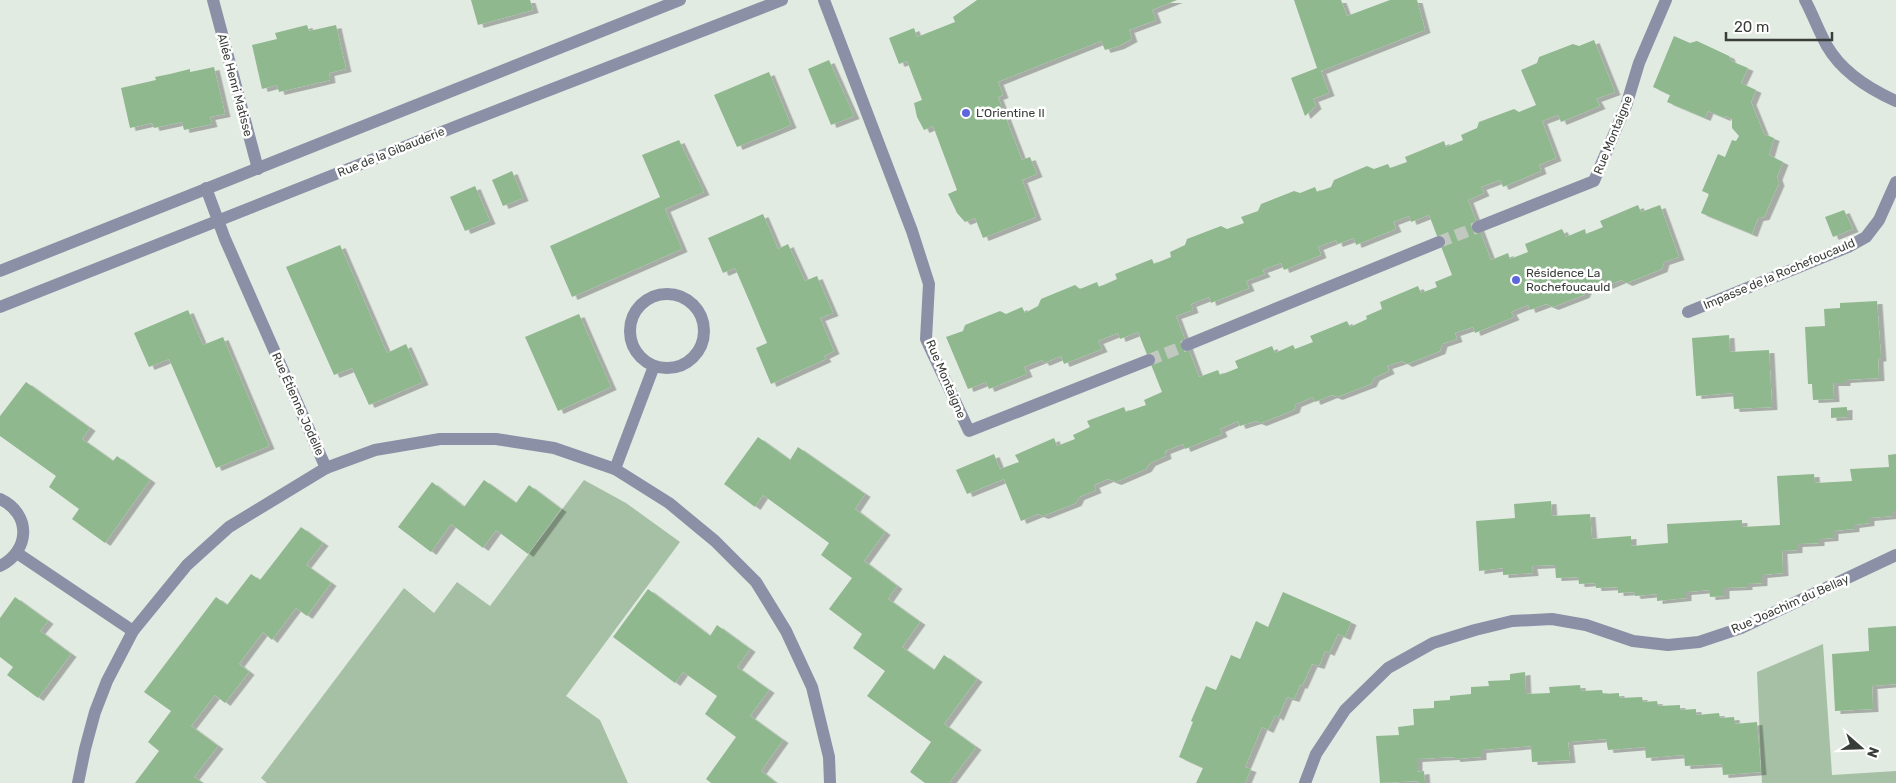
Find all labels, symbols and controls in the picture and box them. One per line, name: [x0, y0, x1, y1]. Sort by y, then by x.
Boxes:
scale bar: [1726, 10, 1832, 42]
text: 20 m: [1734, 18, 1769, 36]
street label: Allée Henri Matisse: [215, 32, 256, 138]
street label: Rue Montaigne: [1591, 93, 1635, 176]
place label: L'Orientine II: [976, 106, 1045, 120]
marker: L'Orientine II: [960, 107, 972, 119]
street label: Rue de la Gibauderie: [335, 124, 447, 180]
street label: Impasse de la Rochefoucauld: [1701, 236, 1857, 312]
place label: Résidence La Rochefoucauld: [1526, 266, 1610, 294]
marker: Résidence La Rochefoucauld: [1510, 274, 1522, 286]
street label: Rue Montaigne: [923, 338, 969, 421]
street label: Rue Étienne Jodelle: [269, 350, 327, 458]
street label: Rue Joachim du Bellay: [1729, 572, 1851, 636]
north arrow: [1836, 723, 1886, 773]
text: N: [1863, 745, 1882, 760]

